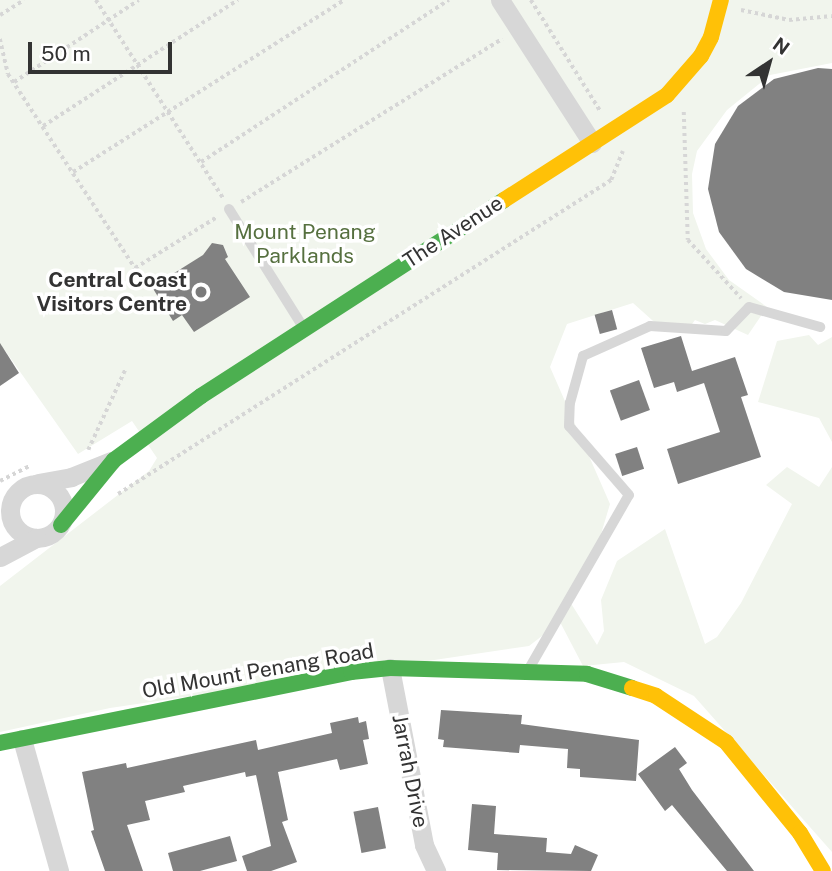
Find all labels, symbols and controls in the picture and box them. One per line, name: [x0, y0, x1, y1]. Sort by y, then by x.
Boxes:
scale bar: [32, 28, 175, 72]
north arrow: [734, 28, 804, 98]
text: N: [769, 33, 794, 59]
text: 50 m: [41, 41, 91, 66]
street label: The Avenue: [398, 190, 508, 274]
park label: Mount Penang Parklands: [234, 219, 376, 269]
place label: Central Coast Visitors Centre: [36, 267, 187, 317]
marker: Central Coast Visitors Centre: [193, 284, 209, 300]
street label: Old Mount Penang Road: [140, 638, 376, 704]
street label: Jarrah Drive: [387, 712, 433, 830]

